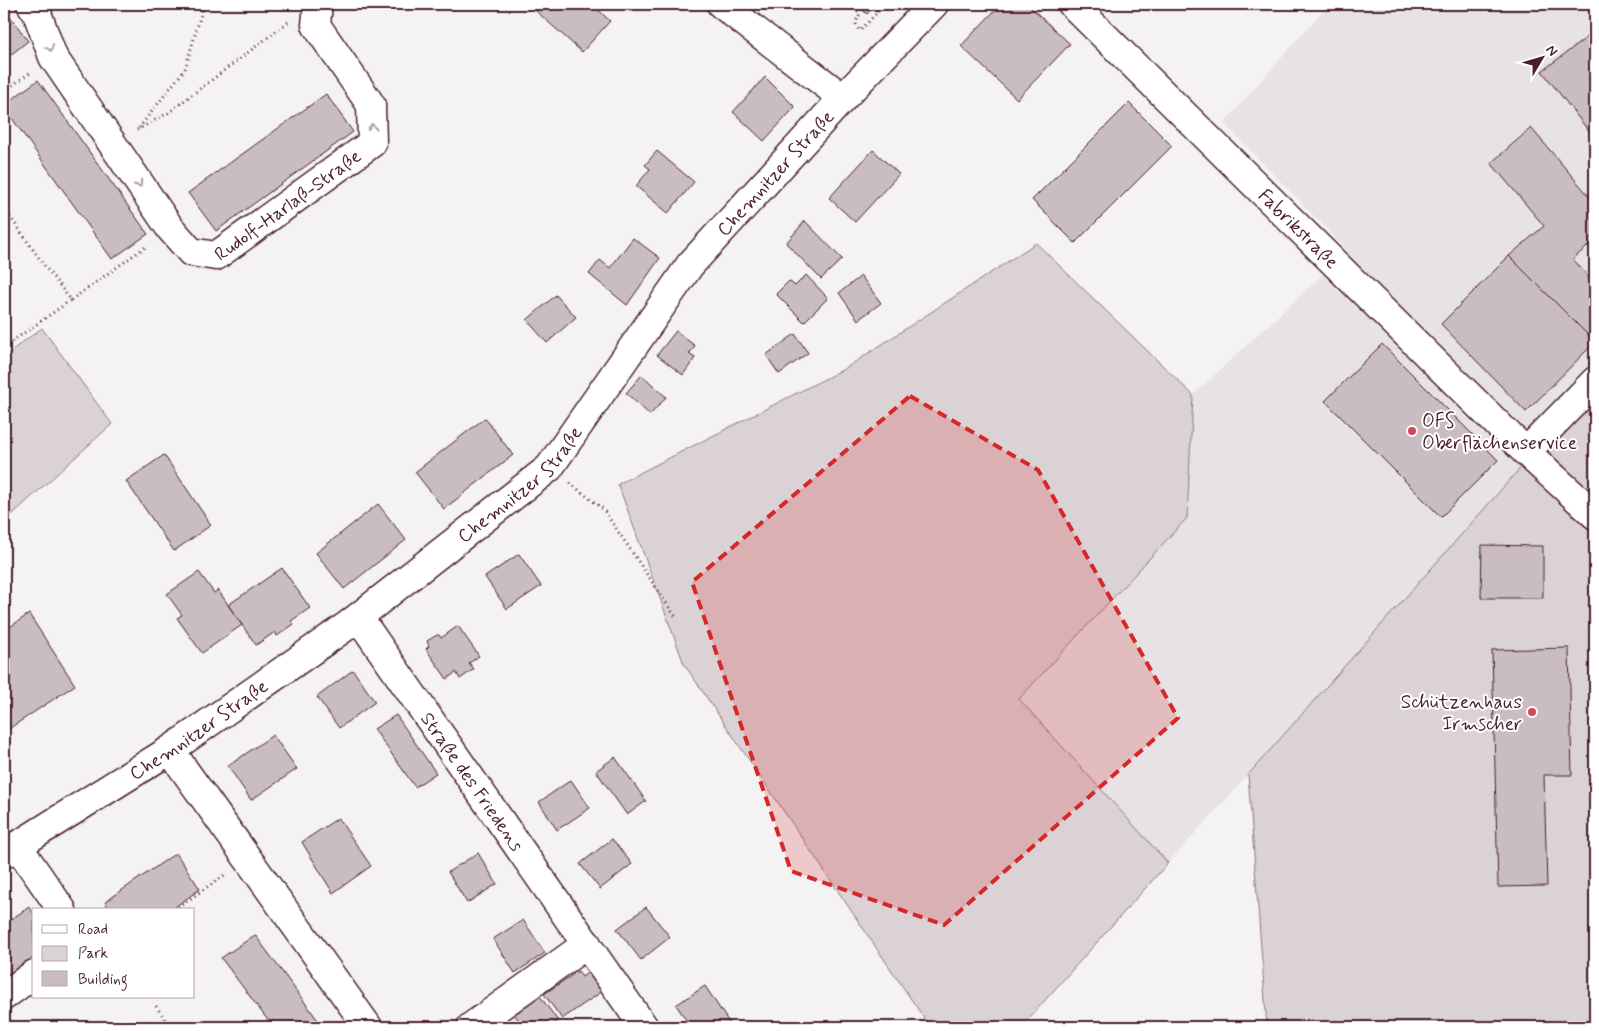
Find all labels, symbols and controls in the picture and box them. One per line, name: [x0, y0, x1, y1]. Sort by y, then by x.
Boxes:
north arrow: [1516, 32, 1566, 82]
text: N: [1541, 41, 1561, 60]
one-way arrow: [44, 43, 54, 52]
street label: Chemnitzer Straße: [712, 105, 840, 242]
one-way arrow: [366, 123, 377, 131]
street label: Rudolf-Harlaß-Straße: [210, 144, 367, 267]
one-way arrow: [133, 178, 142, 187]
street label: Fabrikstraße: [1252, 184, 1344, 275]
place label: OFS Oberflächenservice: [1422, 409, 1577, 456]
street label: Chemnitzer Straße: [453, 422, 588, 549]
marker: OFS Oberflächenservice: [1406, 425, 1418, 437]
street label: Chemnitzer Straße: [125, 674, 273, 786]
place label: Schützenhaus Irmscher: [1401, 690, 1522, 737]
marker: Schützenhaus Irmscher: [1526, 706, 1538, 718]
street label: Straße des Friedens: [414, 708, 529, 857]
legend: [32, 908, 195, 998]
text: Road: [78, 920, 108, 940]
text: Park: [78, 944, 108, 964]
text: Building: [78, 970, 128, 991]

